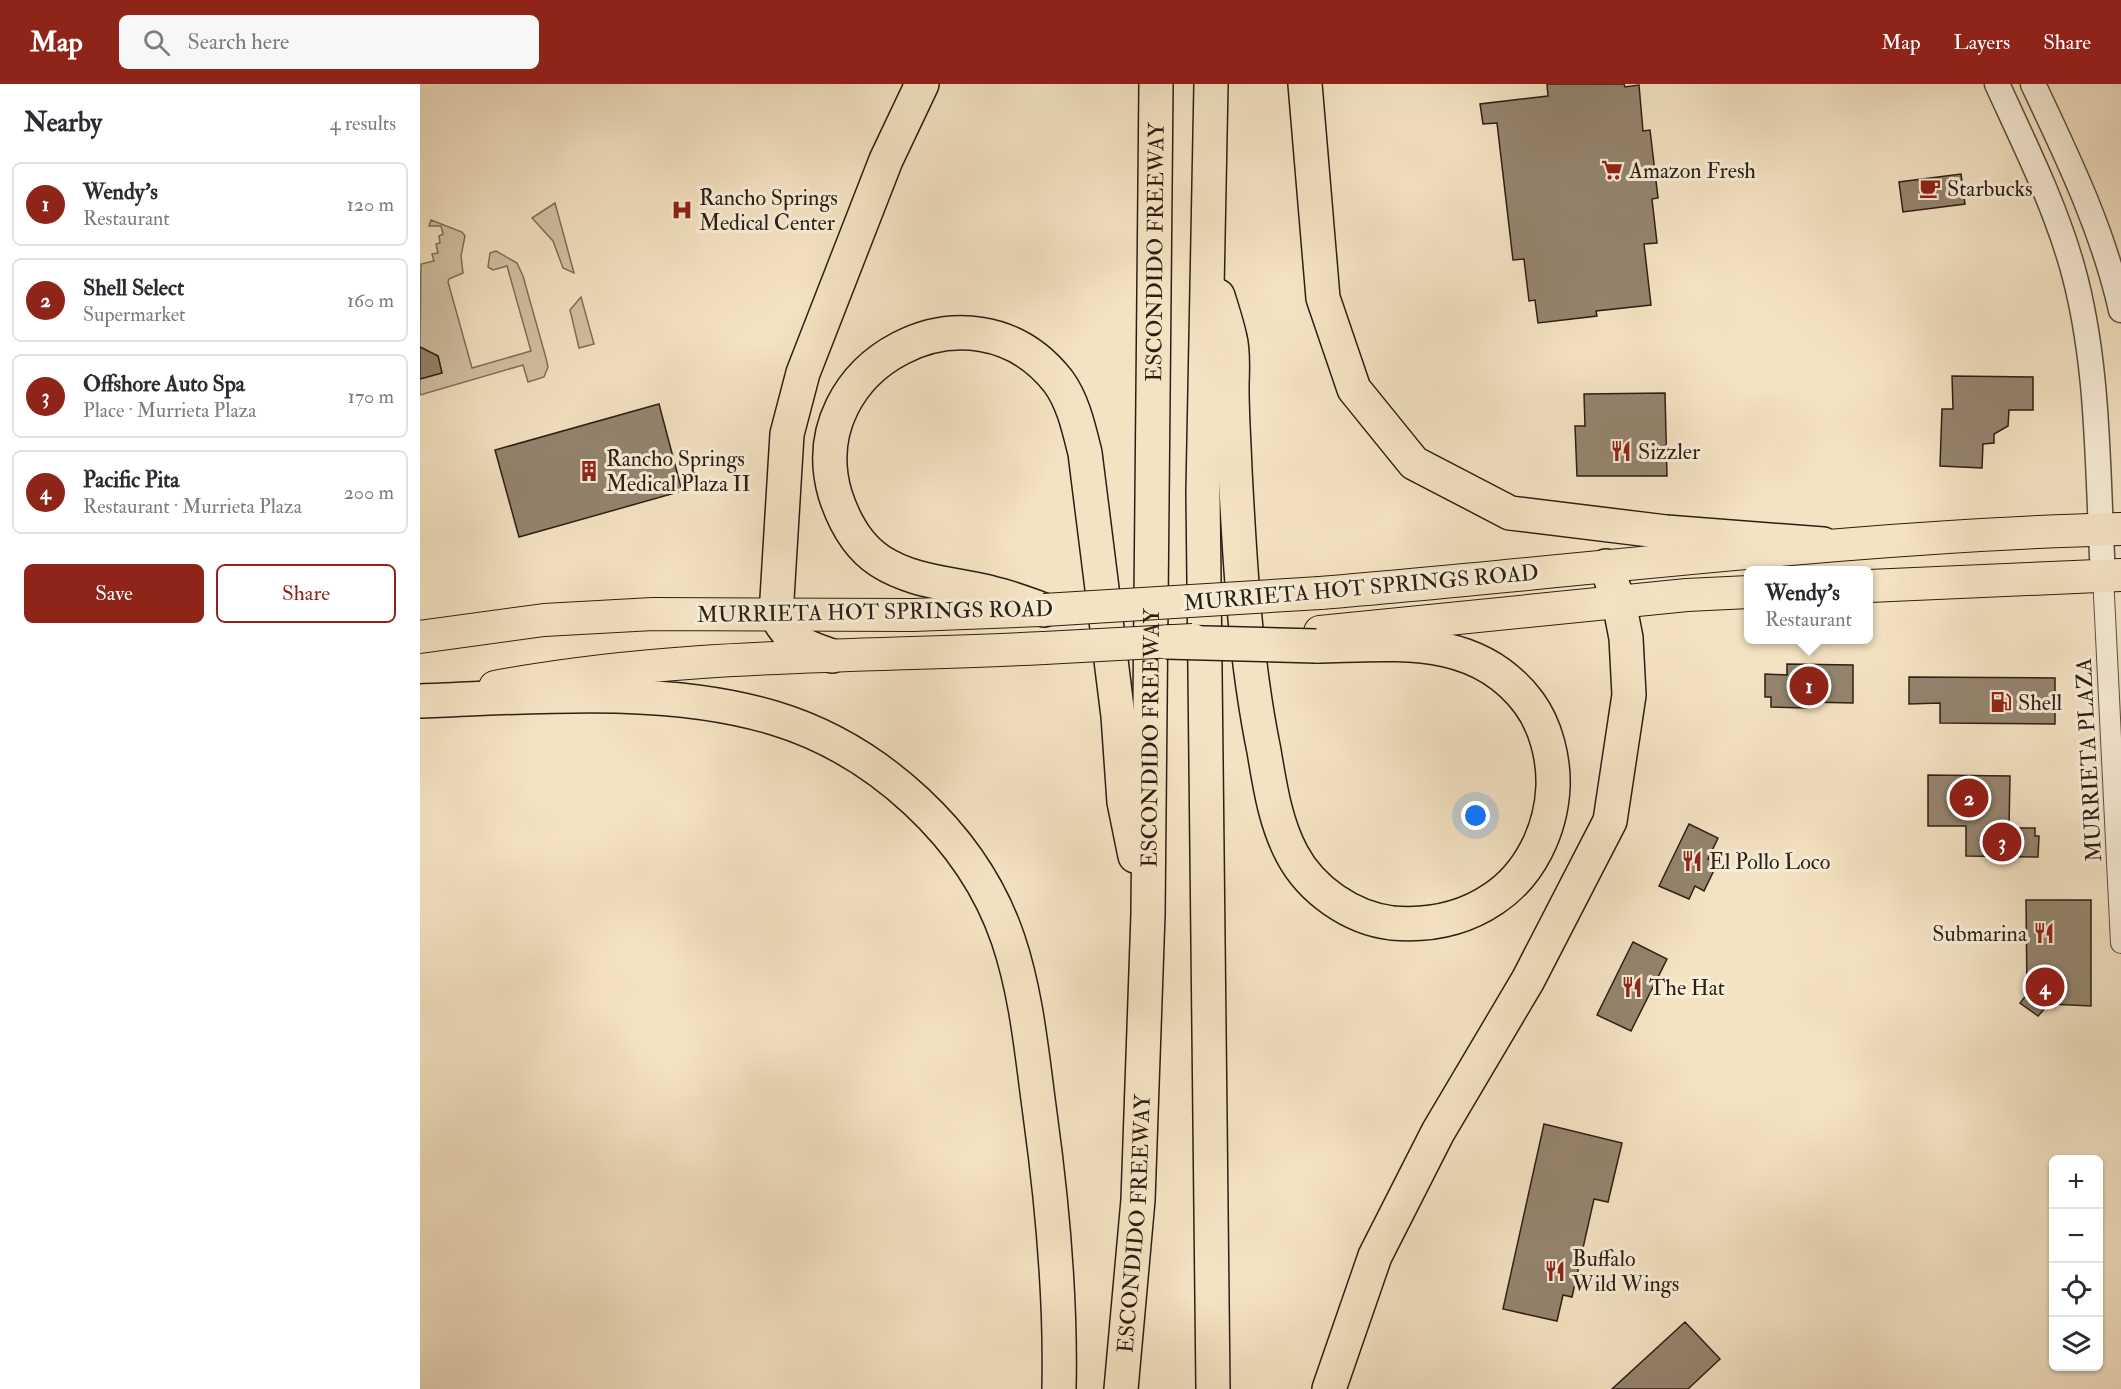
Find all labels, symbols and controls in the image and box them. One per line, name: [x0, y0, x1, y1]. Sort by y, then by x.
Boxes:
search box: [119, 15, 539, 69]
text: Map: [30, 25, 83, 60]
icon: search: [140, 26, 173, 59]
text: Search here: [188, 28, 289, 56]
text: Map: [1881, 29, 1921, 56]
text: Layers: [1954, 29, 2010, 56]
text: Share: [2043, 29, 2091, 56]
text: Nearby: [24, 107, 102, 139]
text: 4 results: [330, 111, 396, 136]
street label: ESCONDIDO FREEWAY: [1140, 121, 1171, 382]
place label: Amazon Fresh: [1628, 157, 1756, 185]
supermarket icon: Amazon Fresh: [1600, 158, 1624, 182]
place label: Starbucks: [1947, 175, 2032, 203]
cafe icon: Starbucks: [1918, 176, 1942, 200]
text: Wendy's: [83, 178, 158, 206]
place label: Rancho Springs Medical Center: [699, 184, 838, 237]
text: 1: [42, 192, 49, 217]
text: 120 m: [347, 192, 394, 217]
hospital icon: Rancho Springs Medical Center: [670, 198, 694, 222]
text: Restaurant: [83, 206, 170, 231]
text: Shell Select: [83, 274, 184, 302]
text: 2: [40, 288, 51, 313]
text: 160 m: [347, 288, 394, 313]
text: Supermarket: [83, 302, 186, 327]
text: Offshore Auto Spa: [83, 370, 245, 398]
text: 3: [42, 384, 49, 409]
text: 170 m: [348, 384, 394, 409]
text: Place · Murrieta Plaza: [83, 398, 257, 423]
place label: Sizzler: [1638, 438, 1701, 466]
restaurant icon: Sizzler: [1609, 439, 1633, 463]
place label: Rancho Springs Medical Plaza II: [606, 445, 751, 498]
building icon: Rancho Springs Medical Plaza II: [577, 459, 601, 483]
text: Pacific Pita: [83, 466, 179, 494]
text: 4: [40, 480, 51, 505]
text: 200 m: [344, 480, 394, 505]
text: Restaurant · Murrieta Plaza: [83, 494, 302, 519]
street label: MURRIETA HOT SPRINGS ROAD: [1182, 559, 1540, 617]
button: Save: [24, 564, 204, 623]
button: Share: [216, 564, 396, 623]
popup: [1744, 566, 1873, 644]
text: Wendy's: [1765, 579, 1840, 607]
street label: MURRIETA HOT SPRINGS ROAD: [697, 595, 1053, 629]
street label: ESCONDIDO FREEWAY: [1135, 607, 1166, 868]
text: Restaurant: [1765, 607, 1852, 632]
street label: MURRIETA PLAZA: [2070, 657, 2108, 862]
pin: 1: [1790, 664, 1828, 708]
place label: Shell: [2018, 689, 2063, 717]
fuel station icon: Shell: [1989, 690, 2013, 714]
pin: 2: [1950, 776, 1988, 820]
your location: [1461, 801, 1490, 830]
pin: 3: [1982, 820, 2022, 864]
place label: El Pollo Loco: [1709, 848, 1830, 876]
restaurant icon: El Pollo Loco: [1680, 849, 1704, 873]
place label: Submarina: [1932, 920, 2028, 948]
restaurant icon: Submarina: [2032, 921, 2056, 945]
pin: 4: [2026, 964, 2064, 1010]
place label: The Hat: [1649, 974, 1725, 1002]
restaurant icon: The Hat: [1620, 975, 1644, 999]
street label: ESCONDIDO FREEWAY: [1111, 1093, 1157, 1354]
map controls: [2049, 1155, 2103, 1371]
button: +: [2049, 1155, 2103, 1209]
button: −: [2049, 1209, 2103, 1263]
place label: Buffalo Wild Wings: [1571, 1245, 1679, 1298]
restaurant icon: Buffalo Wild Wings: [1543, 1259, 1567, 1283]
button: locate: [2049, 1263, 2103, 1317]
button: layers: [2049, 1317, 2103, 1371]

